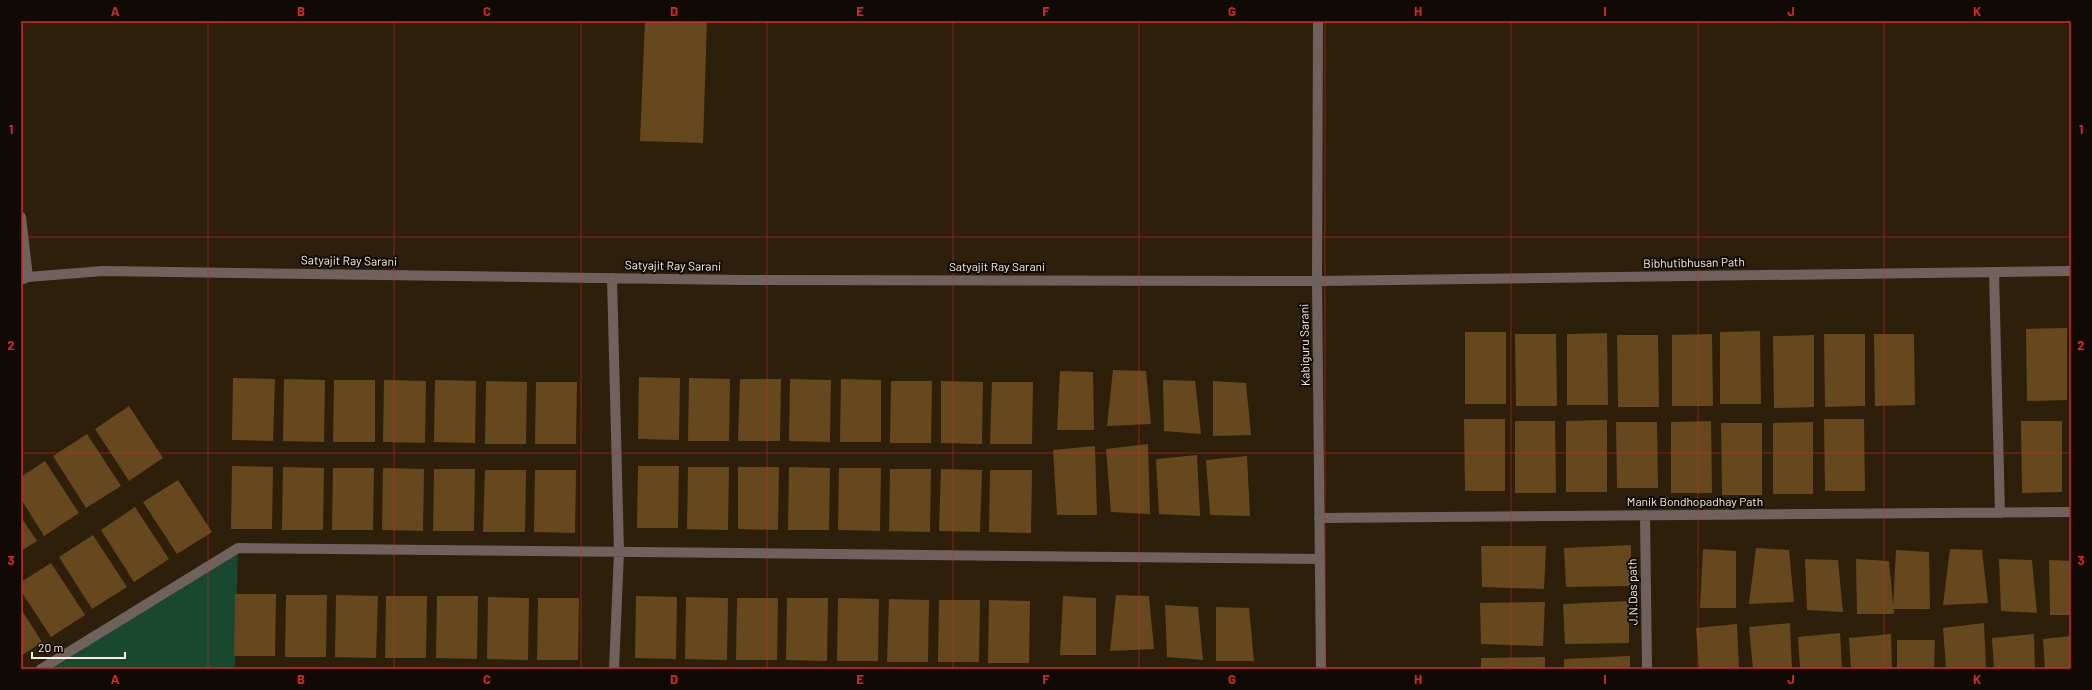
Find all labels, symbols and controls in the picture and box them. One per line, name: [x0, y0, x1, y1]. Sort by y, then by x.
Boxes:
text: A: [111, 3, 120, 19]
text: B: [297, 3, 305, 19]
text: C: [483, 3, 491, 19]
text: D: [670, 3, 678, 19]
text: E: [856, 3, 864, 19]
text: F: [1042, 3, 1050, 19]
text: G: [1228, 3, 1236, 19]
text: H: [1414, 3, 1422, 19]
text: I: [1603, 3, 1607, 19]
text: J: [1787, 3, 1795, 19]
text: K: [1973, 3, 1981, 19]
text: 1: [9, 121, 13, 137]
text: 1: [2079, 121, 2083, 137]
street label: Satyajit Ray Sarani: [301, 252, 397, 268]
street label: Bibhutibhusan Path: [1643, 254, 1745, 270]
street label: Satyajit Ray Sarani: [625, 257, 721, 273]
street label: Satyajit Ray Sarani: [949, 259, 1045, 273]
street label: Kabiguru Sarani: [1296, 304, 1312, 386]
text: 2: [7, 337, 15, 353]
text: 2: [2077, 337, 2085, 353]
street label: Manik Bondhopadhay Path: [1627, 494, 1763, 508]
text: 3: [7, 552, 15, 568]
text: 3: [2077, 552, 2085, 568]
street label: J.N.Das path: [1624, 559, 1640, 626]
scale bar: [32, 634, 125, 660]
text: 20 m: [38, 640, 64, 654]
text: A: [111, 671, 120, 687]
text: B: [297, 671, 305, 687]
text: C: [483, 671, 491, 687]
text: D: [670, 671, 678, 687]
text: E: [856, 671, 864, 687]
text: F: [1042, 671, 1050, 687]
text: G: [1228, 671, 1236, 687]
text: H: [1414, 671, 1422, 687]
text: I: [1603, 671, 1607, 687]
text: J: [1787, 671, 1795, 687]
text: K: [1973, 671, 1981, 687]

